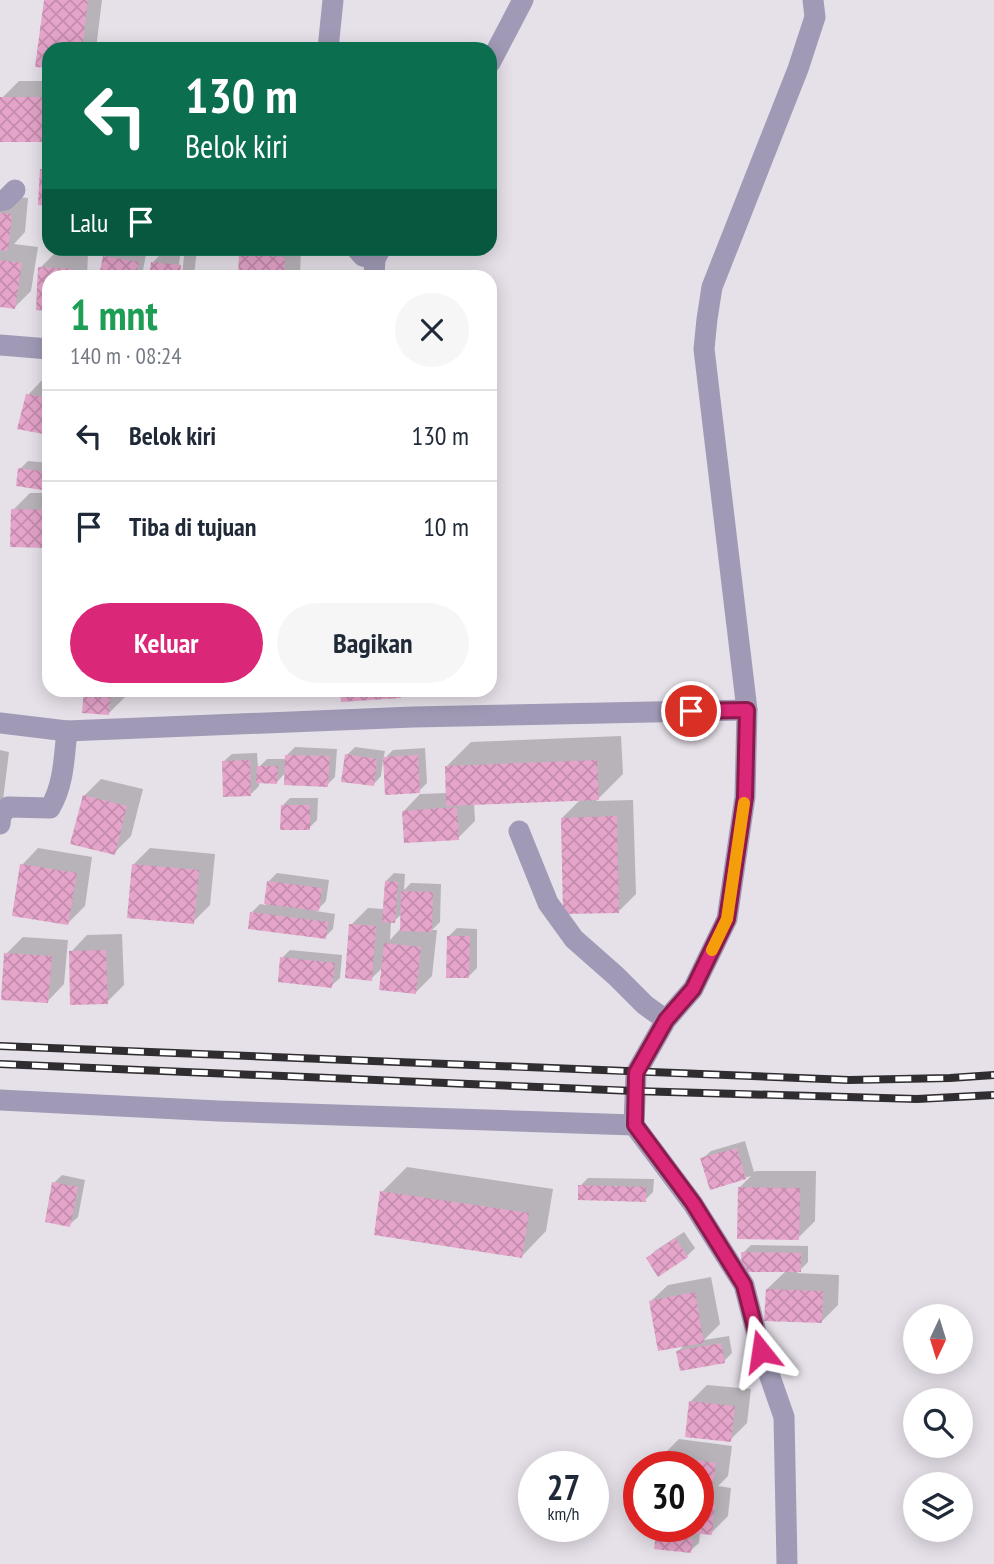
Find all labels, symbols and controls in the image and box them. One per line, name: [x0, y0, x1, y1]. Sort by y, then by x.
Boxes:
text: 130 m: [185, 63, 298, 127]
icon: left: [70, 70, 161, 161]
text: Belok kiri: [185, 125, 288, 167]
icon: arrive: [122, 203, 160, 241]
text: Lalu: [70, 206, 108, 239]
text: 1 mnt: [70, 287, 158, 342]
button: close: [395, 293, 469, 367]
text: 140 m · 08:24: [70, 341, 182, 370]
icon: left: [70, 417, 108, 455]
text: Belok kiri: [129, 419, 216, 452]
text: 130 m: [411, 419, 469, 452]
icon: arrive: [70, 508, 108, 546]
text: Tiba di tujuan: [129, 510, 257, 543]
text: 10 m: [423, 510, 469, 543]
button: Keluar: [70, 603, 263, 683]
button: Bagikan: [277, 603, 469, 683]
pin: [661, 681, 721, 741]
icon: arrive: [672, 692, 710, 730]
north arrow: [903, 1304, 973, 1374]
map controls: [903, 1304, 973, 1542]
position arrow: [724, 1314, 798, 1388]
button: search: [903, 1388, 973, 1458]
speed limit sign: 30: [623, 1451, 714, 1542]
text: 27: [547, 1464, 580, 1510]
button: layers: [903, 1472, 973, 1542]
text: km/h: [548, 1502, 579, 1525]

